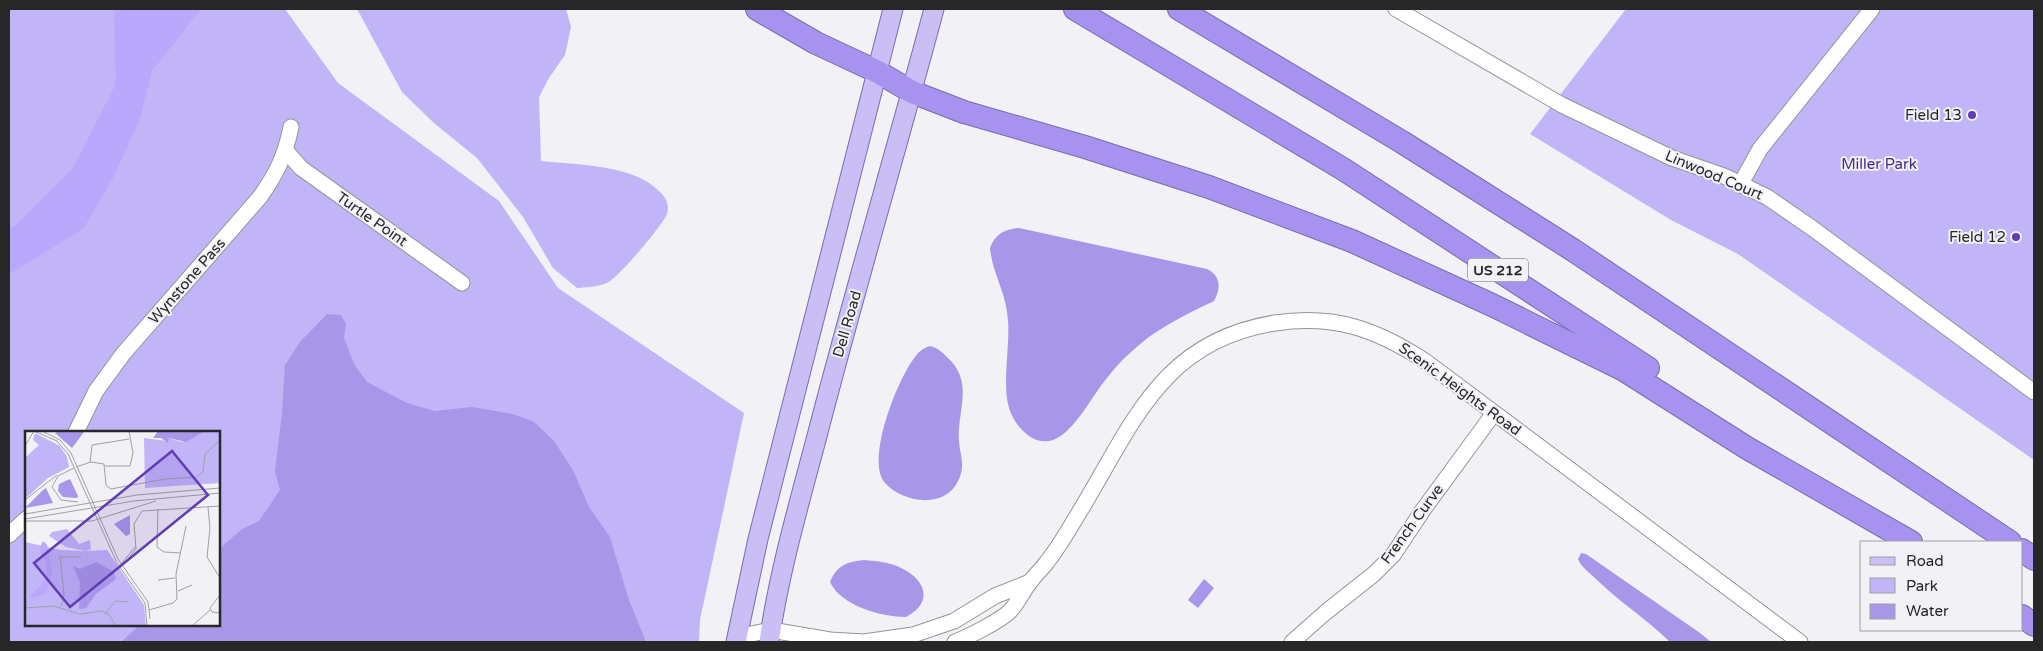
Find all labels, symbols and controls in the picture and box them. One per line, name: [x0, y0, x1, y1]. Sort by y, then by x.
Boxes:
place label: Field 13: [1905, 106, 1962, 124]
marker: Field 13: [1966, 109, 1978, 121]
street label: Linwood Court: [1662, 146, 1766, 204]
park label: Miller Park: [1841, 155, 1917, 173]
street label: Turtle Point: [333, 188, 411, 250]
place label: Field 12: [1949, 228, 2006, 246]
marker: Field 12: [2010, 231, 2022, 243]
street label: Wynstone Pass: [145, 234, 229, 328]
road number: US 212: [1468, 258, 1528, 282]
street label: Dell Road: [829, 289, 865, 359]
street label: Scenic Heights Road: [1395, 339, 1525, 439]
inset map: [25, 431, 220, 626]
street label: French Curve: [1377, 481, 1447, 567]
legend: [1860, 541, 2023, 631]
text: Road: [1906, 552, 1944, 570]
text: Park: [1906, 577, 1938, 595]
text: Water: [1906, 602, 1949, 620]

